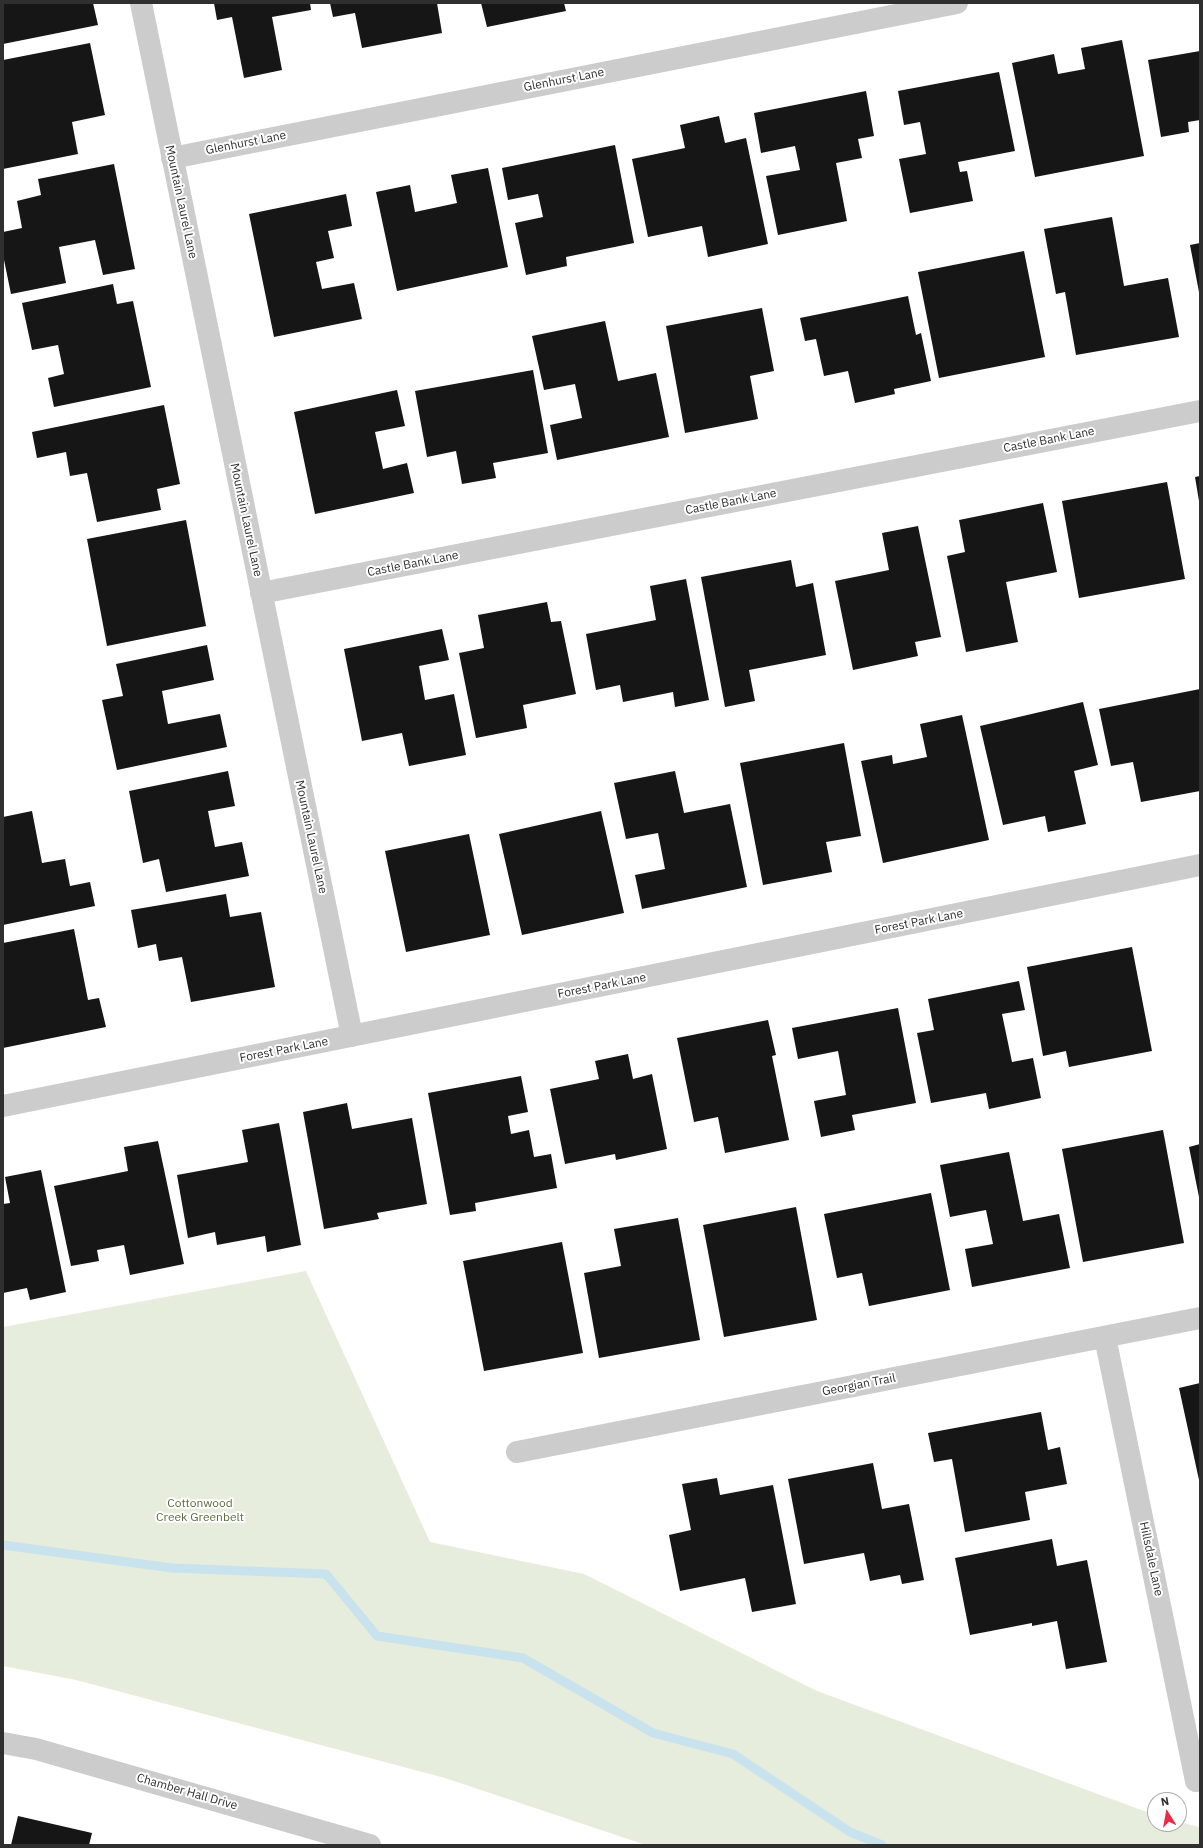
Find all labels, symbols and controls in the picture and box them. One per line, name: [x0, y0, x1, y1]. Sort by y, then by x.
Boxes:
street label: Glenhurst Lane: [523, 65, 605, 95]
street label: Glenhurst Lane: [205, 128, 287, 158]
street label: Mountain Laurel Lane: [162, 144, 200, 260]
street label: Castle Bank Lane: [1002, 424, 1096, 456]
street label: Mountain Laurel Lane: [227, 462, 265, 578]
street label: Castle Bank Lane: [684, 486, 778, 518]
street label: Castle Bank Lane: [366, 548, 460, 580]
street label: Mountain Laurel Lane: [292, 779, 330, 895]
street label: Forest Park Lane: [874, 906, 964, 938]
street label: Forest Park Lane: [557, 970, 647, 1002]
street label: Forest Park Lane: [239, 1034, 329, 1066]
street label: Georgian Trail: [821, 1371, 897, 1399]
park label: Cottonwood Creek Greenbelt: [156, 1497, 244, 1525]
street label: Hillsdale Lane: [1136, 1520, 1166, 1598]
street label: Chamber Hall Drive: [135, 1771, 239, 1813]
north arrow: [1147, 1792, 1187, 1832]
text: N: [1160, 1794, 1170, 1809]

